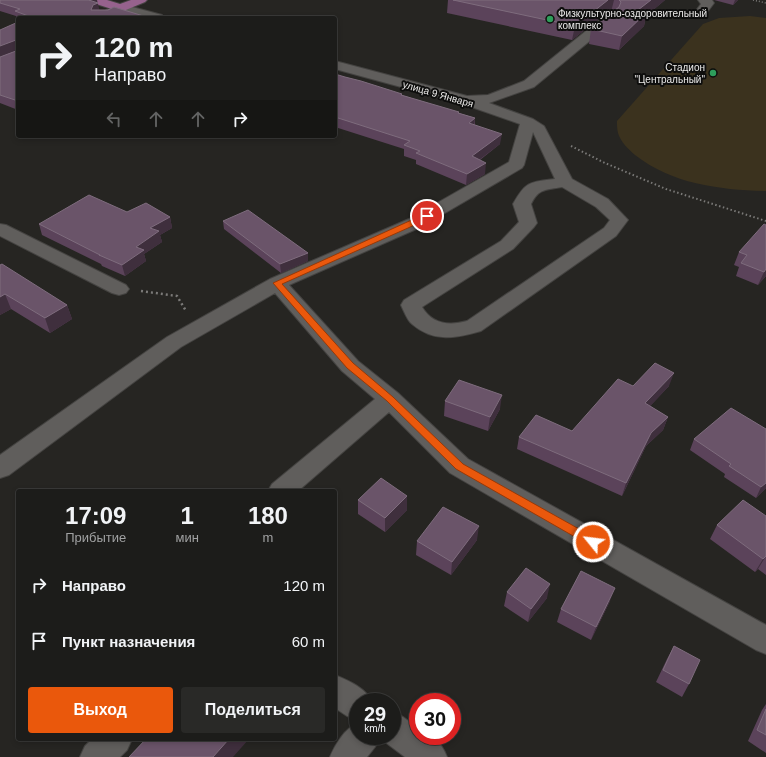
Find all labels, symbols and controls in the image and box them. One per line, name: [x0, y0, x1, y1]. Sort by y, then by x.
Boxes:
place label: Физкультурно-оздоровительный комплекс: [558, 8, 707, 31]
marker: Физкультурно-оздоровительный комплекс: [545, 14, 555, 24]
icon: right: [28, 32, 80, 84]
text: 120 m: [94, 32, 173, 63]
place label: Стадион "Центральный": [634, 62, 705, 85]
text: Направо: [94, 65, 166, 85]
marker: Стадион "Центральный": [708, 68, 718, 78]
street label: улица 9 Января: [401, 79, 475, 109]
icon: left: [103, 108, 125, 130]
icon: ahead: [145, 108, 167, 130]
icon: ahead: [187, 108, 209, 130]
icon: right: [229, 108, 251, 130]
pin: [410, 199, 444, 233]
icon: arrive: [416, 205, 438, 227]
text: 17:09: [65, 502, 126, 529]
text: 1: [180, 502, 194, 529]
text: 180: [248, 502, 288, 529]
position arrow: [572, 521, 614, 563]
text: Прибытие: [65, 530, 126, 545]
text: мин: [175, 530, 199, 545]
text: m: [262, 530, 273, 545]
icon: right: [28, 574, 50, 596]
text: Направо: [62, 577, 126, 594]
text: 120 m: [283, 577, 325, 594]
icon: arrive: [28, 630, 50, 652]
text: Пункт назначения: [62, 633, 195, 650]
text: 60 m: [292, 633, 325, 650]
button: Выход: [28, 687, 173, 733]
button: Поделиться: [181, 687, 325, 733]
speed limit sign: 30: [409, 693, 461, 745]
text: 29: [364, 703, 386, 725]
text: km/h: [364, 723, 386, 734]

